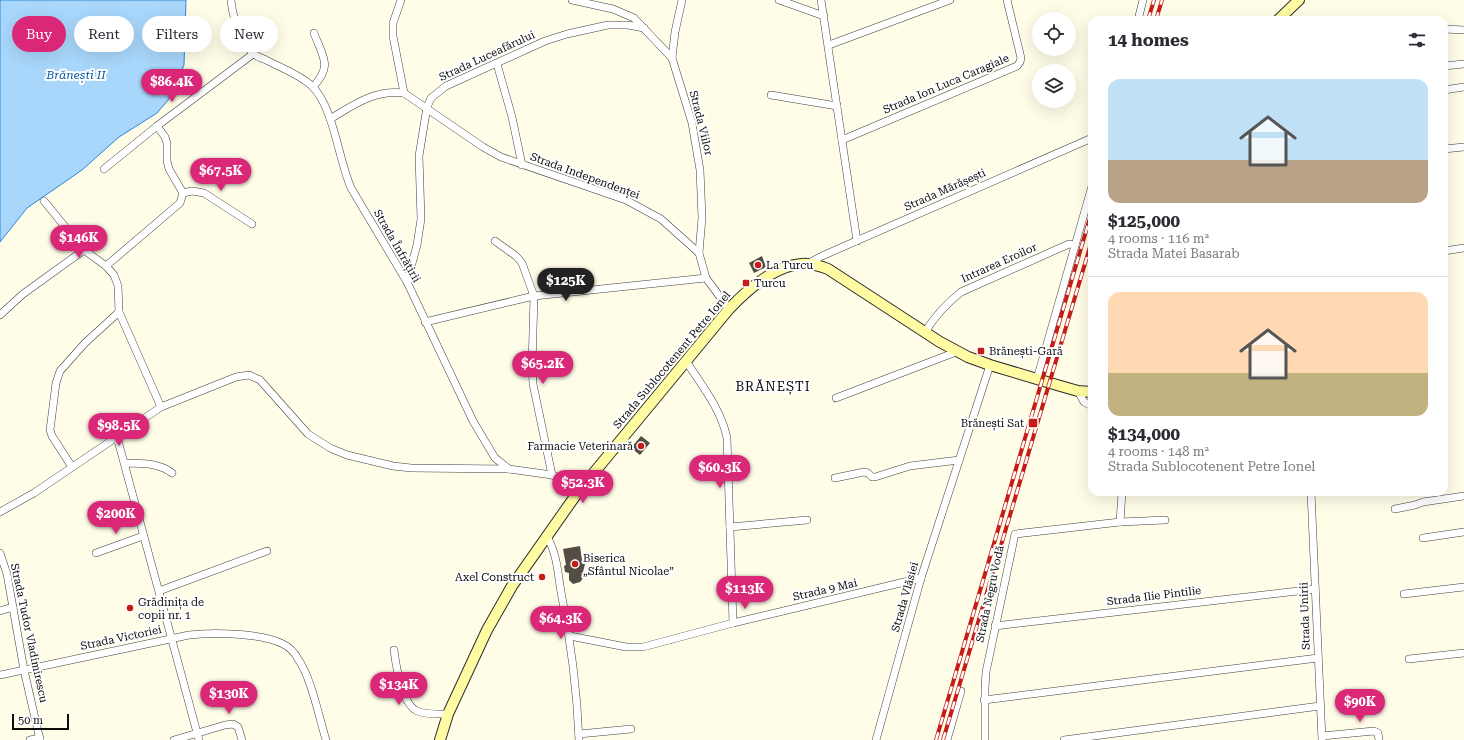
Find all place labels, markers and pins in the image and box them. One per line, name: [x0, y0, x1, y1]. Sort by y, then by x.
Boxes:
pin: $86.4K: [139, 69, 205, 103]
pin: $67.5K: [188, 158, 254, 192]
pin: $146K: [51, 225, 107, 259]
place label: La Turcu: [766, 259, 813, 272]
marker: La Turcu: [753, 260, 763, 270]
pin: $125K: [538, 268, 594, 302]
place label: Turcu: [754, 277, 786, 290]
marker: Turcu: [741, 278, 751, 288]
place label: Brănești-Gară: [989, 345, 1063, 359]
marker: Brănești-Gară: [976, 346, 986, 356]
pin: $65.2K: [510, 351, 576, 385]
pin: $98.5K: [86, 413, 152, 447]
place label: Brănești Sat: [961, 417, 1024, 431]
marker: Brănești Sat: [1027, 417, 1039, 429]
place label: Farmacie Veterinară: [527, 440, 633, 453]
marker: Farmacie Veterinară: [636, 441, 646, 451]
pin: $60.3K: [687, 455, 753, 489]
pin: $52.3K: [550, 470, 616, 504]
pin: $200K: [88, 501, 144, 535]
place label: Biserica „Sfântul Nicolae”: [583, 552, 674, 578]
marker: Biserica „Sfântul Nicolae”: [570, 559, 580, 569]
place label: Axel Construct: [455, 571, 534, 584]
marker: Axel Construct: [537, 572, 547, 582]
pin: $113K: [717, 576, 773, 610]
place label: Grădinița de copii nr. 1: [138, 596, 204, 622]
marker: Grădinița de copii nr. 1: [125, 603, 135, 613]
pin: $64.3K: [528, 606, 594, 640]
pin: $134K: [371, 672, 427, 706]
pin: $130K: [201, 681, 257, 715]
pin: $90K: [1336, 689, 1384, 723]

